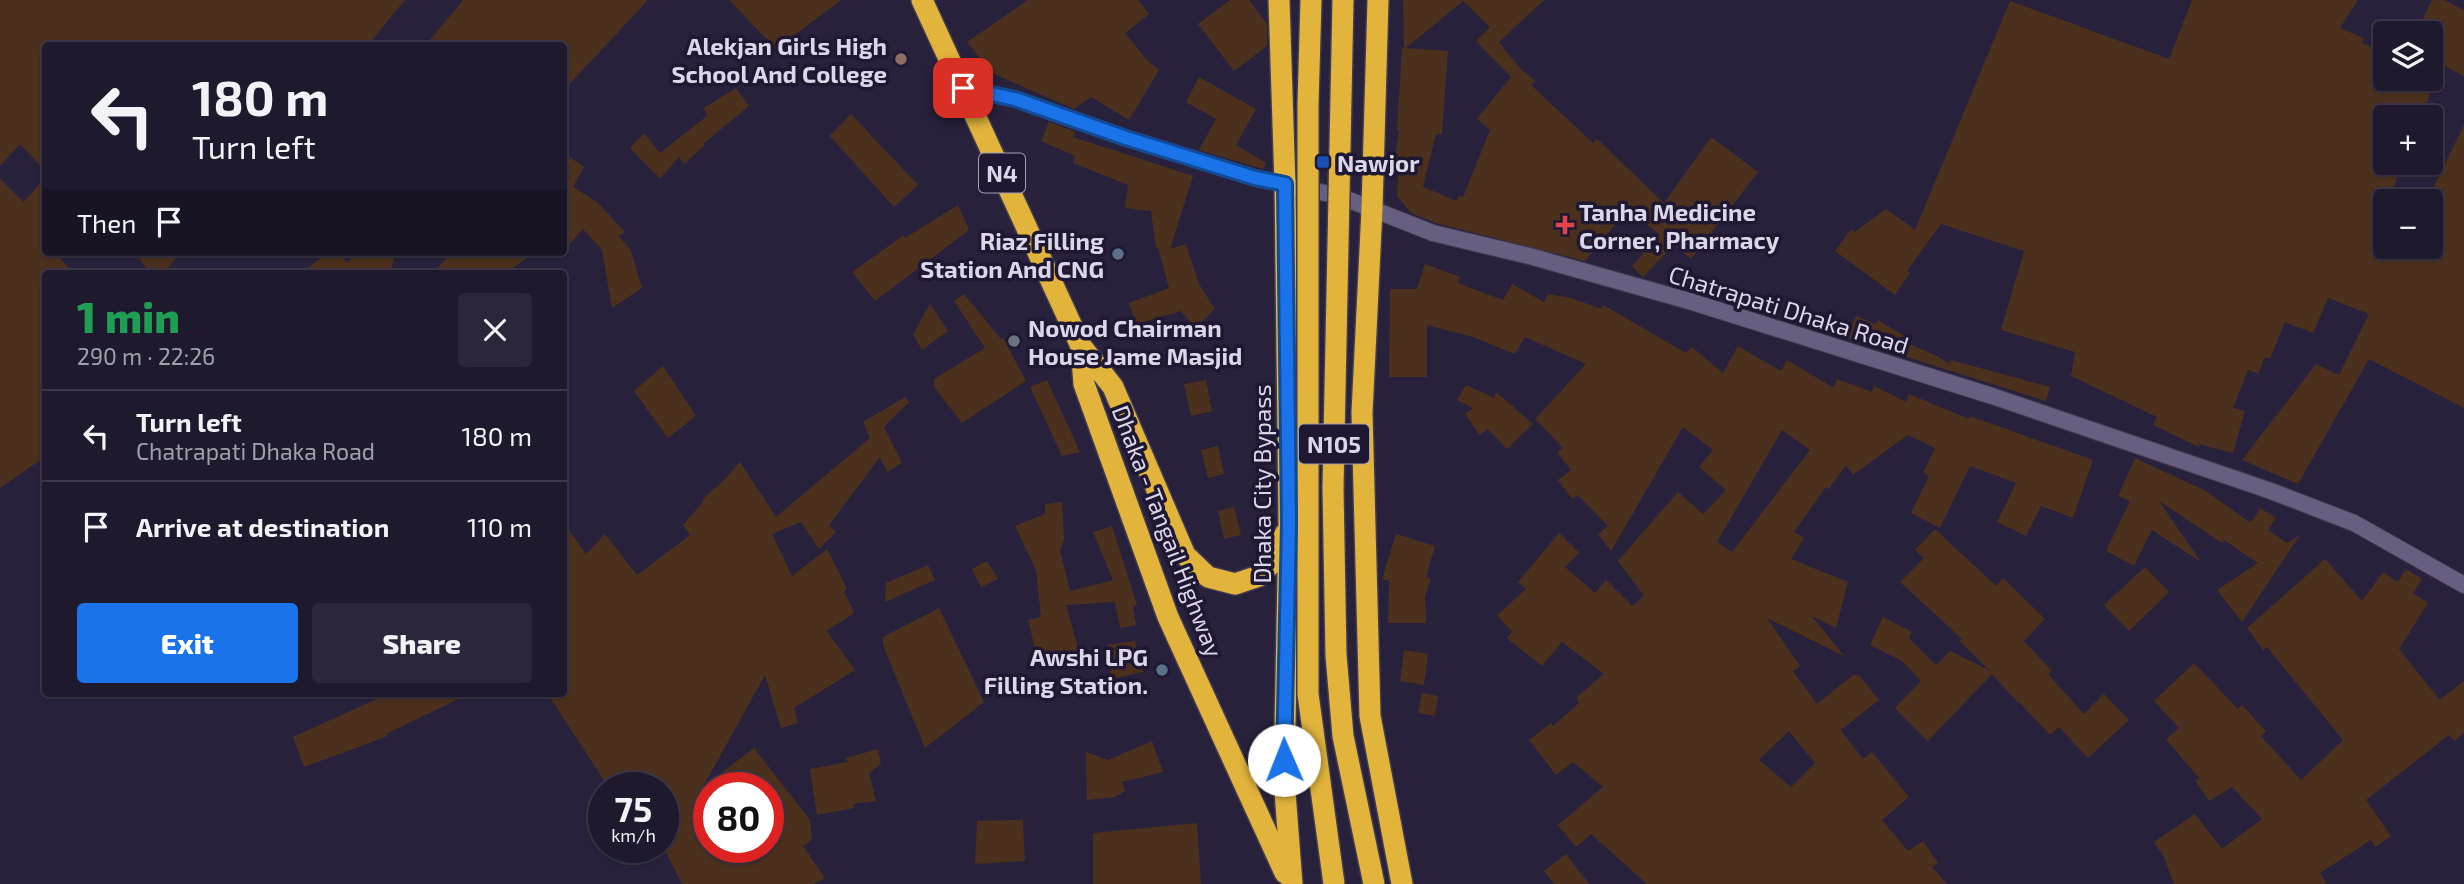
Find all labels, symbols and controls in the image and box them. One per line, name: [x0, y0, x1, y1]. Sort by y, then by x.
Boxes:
map controls: [2373, 21, 2443, 259]
button: layers: [2373, 21, 2443, 91]
place label: Alekjan Girls High School And College: [672, 31, 887, 88]
marker: Alekjan Girls High School And College: [893, 51, 909, 67]
pin: [933, 58, 993, 118]
text: 180 m: [192, 67, 328, 126]
icon: arrive: [944, 69, 982, 107]
icon: left: [77, 70, 168, 161]
button: +: [2373, 105, 2443, 175]
text: Turn left: [192, 127, 316, 165]
place label: Nawjor: [1337, 148, 1420, 177]
road number: N4: [979, 154, 1025, 192]
marker: Nawjor: [1315, 154, 1331, 170]
button: −: [2373, 189, 2443, 259]
place label: Tanha Medicine Corner, Pharmacy: [1579, 197, 1780, 254]
icon: arrive: [150, 203, 188, 241]
text: Then: [77, 207, 136, 238]
marker: Tanha Medicine Corner, Pharmacy: [1557, 217, 1573, 233]
place label: Riaz Filling Station And CNG: [920, 226, 1104, 283]
marker: Riaz Filling Station And CNG: [1110, 246, 1126, 262]
street label: Chatrapati Dhaka Road: [1666, 259, 1912, 359]
text: 1 min: [77, 291, 180, 341]
button: close: [458, 293, 532, 367]
place label: Nowod Chairman House Jame Masjid: [1028, 313, 1242, 370]
marker: Nowod Chairman House Jame Masjid: [1006, 333, 1022, 349]
text: 290 m · 22:26: [77, 342, 215, 370]
street label: Dhaka City Bypass: [1247, 384, 1276, 584]
street label: Dhaka - Tangail Highway: [1107, 401, 1230, 661]
text: Turn left: [136, 406, 242, 437]
icon: left: [77, 417, 115, 455]
text: 180 m: [462, 420, 532, 451]
road number: N105: [1299, 424, 1369, 464]
text: Chatrapati Dhaka Road: [136, 437, 375, 465]
icon: arrive: [77, 508, 115, 546]
text: Arrive at destination: [136, 511, 389, 542]
text: 110 m: [467, 511, 532, 542]
button: Exit: [77, 603, 298, 683]
button: Share: [312, 603, 532, 683]
place label: Awshi LPG Filling Station.: [984, 642, 1148, 699]
marker: Awshi LPG Filling Station.: [1154, 662, 1170, 678]
position arrow: [1247, 723, 1321, 797]
speed limit sign: 80: [693, 772, 784, 863]
text: 75: [615, 787, 652, 829]
text: km/h: [611, 824, 656, 846]

